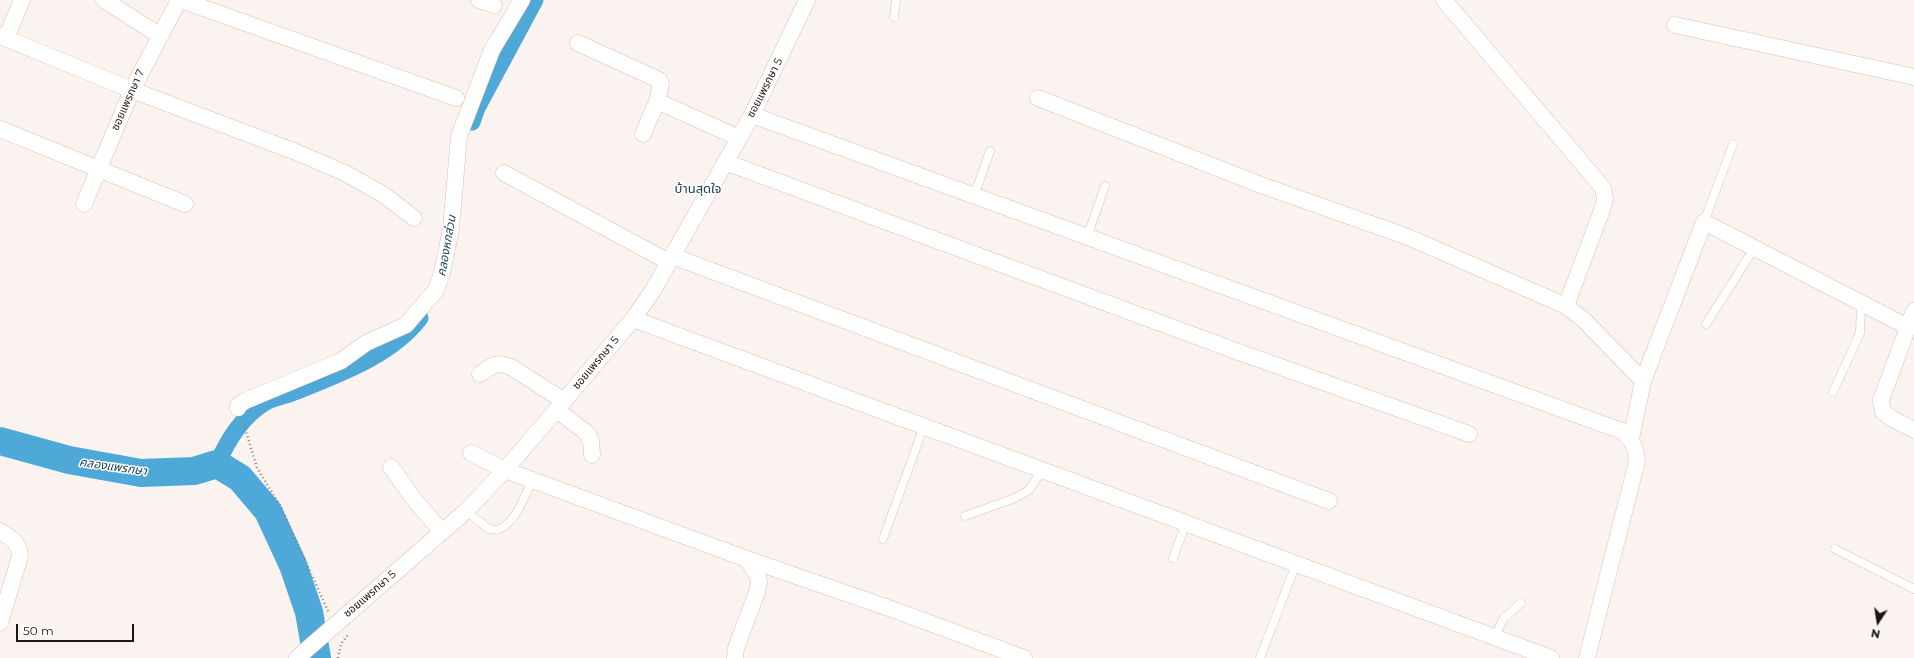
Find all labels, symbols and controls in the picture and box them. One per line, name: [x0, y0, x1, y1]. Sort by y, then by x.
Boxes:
street label: ซอยแพรกษา 5: [744, 56, 786, 120]
street label: ซอยแพรกษา 7: [109, 67, 147, 133]
district label: บ้านสุดใจ: [675, 181, 721, 197]
water label: คลองหกส่วน: [435, 214, 459, 278]
street label: ซอยแพรกษา 5: [570, 334, 622, 392]
water label: คลองแพรกษา: [78, 455, 148, 479]
street label: ซอยแพรกษา 5: [341, 568, 399, 620]
north arrow: [1858, 602, 1898, 642]
scale bar: [18, 616, 136, 642]
text: 50 m: [23, 623, 54, 638]
text: N: [1870, 626, 1881, 642]

